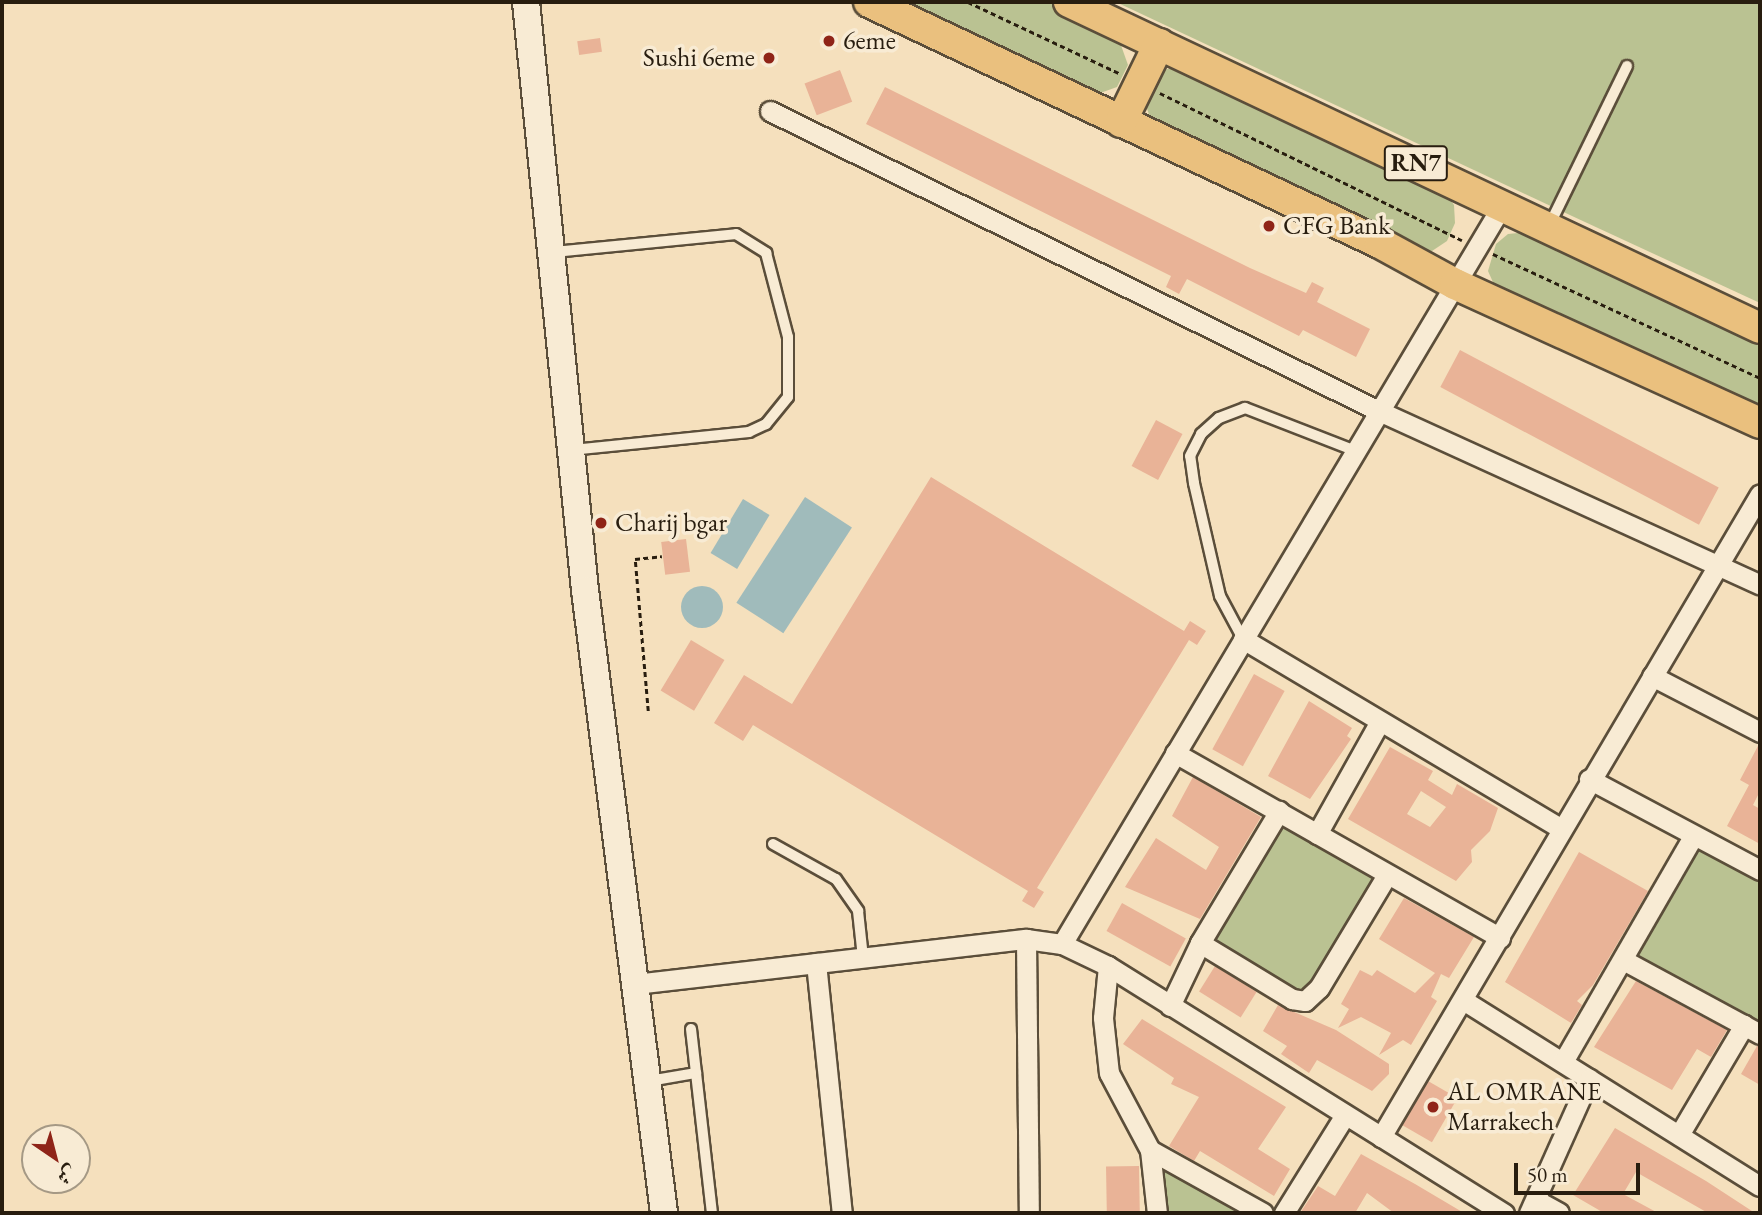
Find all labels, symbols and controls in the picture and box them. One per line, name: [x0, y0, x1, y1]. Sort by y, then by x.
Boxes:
place label: 6eme: [843, 25, 896, 57]
marker: 6eme: [821, 33, 837, 49]
place label: Sushi 6eme: [643, 42, 755, 74]
marker: Sushi 6eme: [761, 50, 777, 66]
road number: RN7: [1383, 142, 1449, 183]
place label: CFG Bank: [1283, 210, 1390, 242]
marker: CFG Bank: [1261, 218, 1277, 234]
place label: Charij bgar: [615, 507, 727, 539]
marker: Charij bgar: [593, 515, 609, 531]
place label: AL OMRANE Marrakech: [1447, 1076, 1601, 1138]
marker: AL OMRANE Marrakech: [1425, 1099, 1441, 1115]
north arrow: [21, 1124, 91, 1194]
scale bar: [1517, 1148, 1643, 1192]
text: ش: [52, 1159, 82, 1191]
text: 50 m: [1527, 1161, 1568, 1188]

